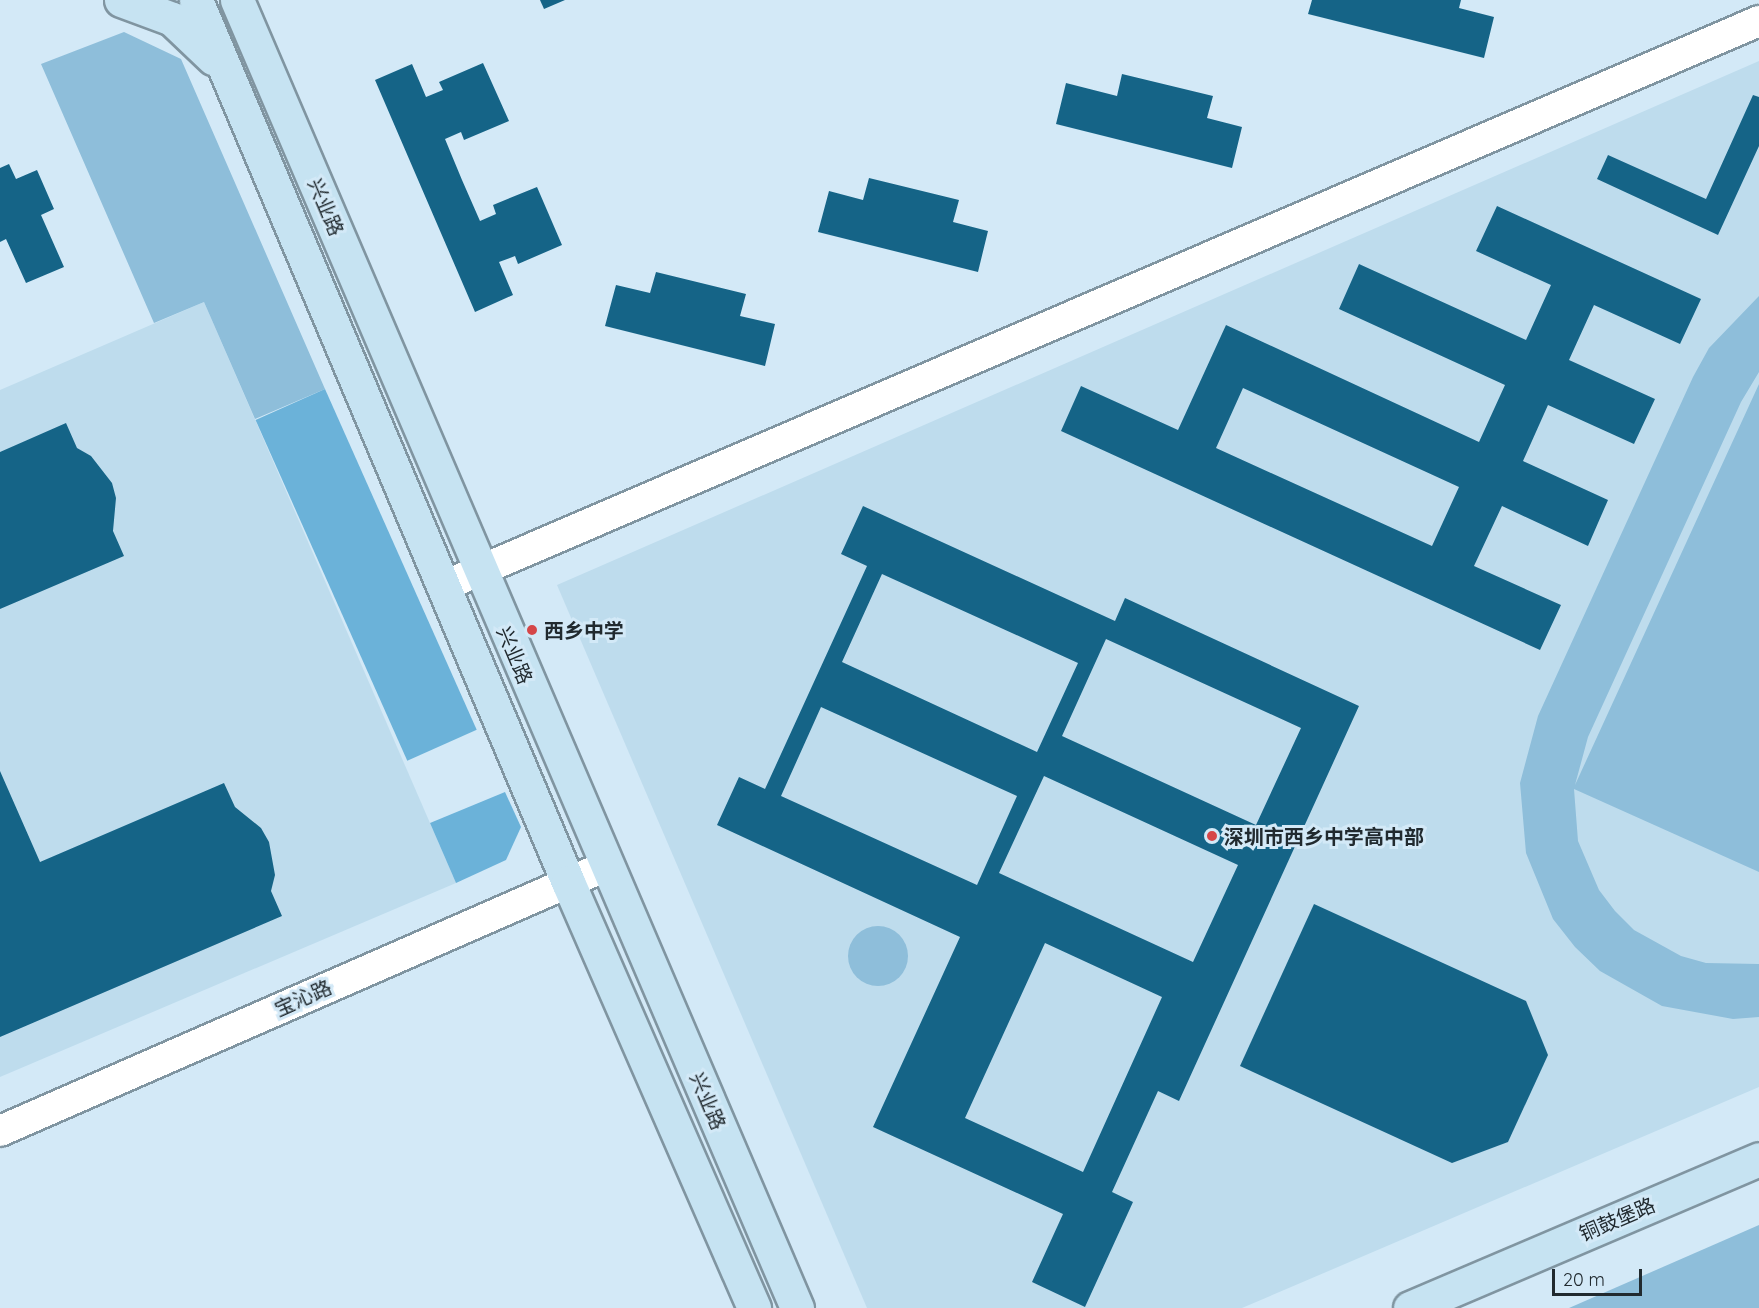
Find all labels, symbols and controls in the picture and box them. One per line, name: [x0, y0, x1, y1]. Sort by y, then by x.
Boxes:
street label: 兴业路: [303, 175, 349, 239]
place label: 西乡中学: [544, 618, 624, 642]
street label: 兴业路: [492, 623, 538, 687]
marker: 西乡中学: [525, 623, 539, 637]
place label: 深圳市西乡中学高中部: [1224, 824, 1424, 848]
marker: 深圳市西乡中学高中部: [1205, 829, 1219, 843]
street label: 宝沁路: [271, 975, 335, 1021]
street label: 兴业路: [685, 1069, 731, 1133]
street label: 铜鼓堡路: [1575, 1192, 1659, 1246]
scale bar: [1555, 1257, 1645, 1295]
text: 20 m: [1563, 1268, 1605, 1291]

